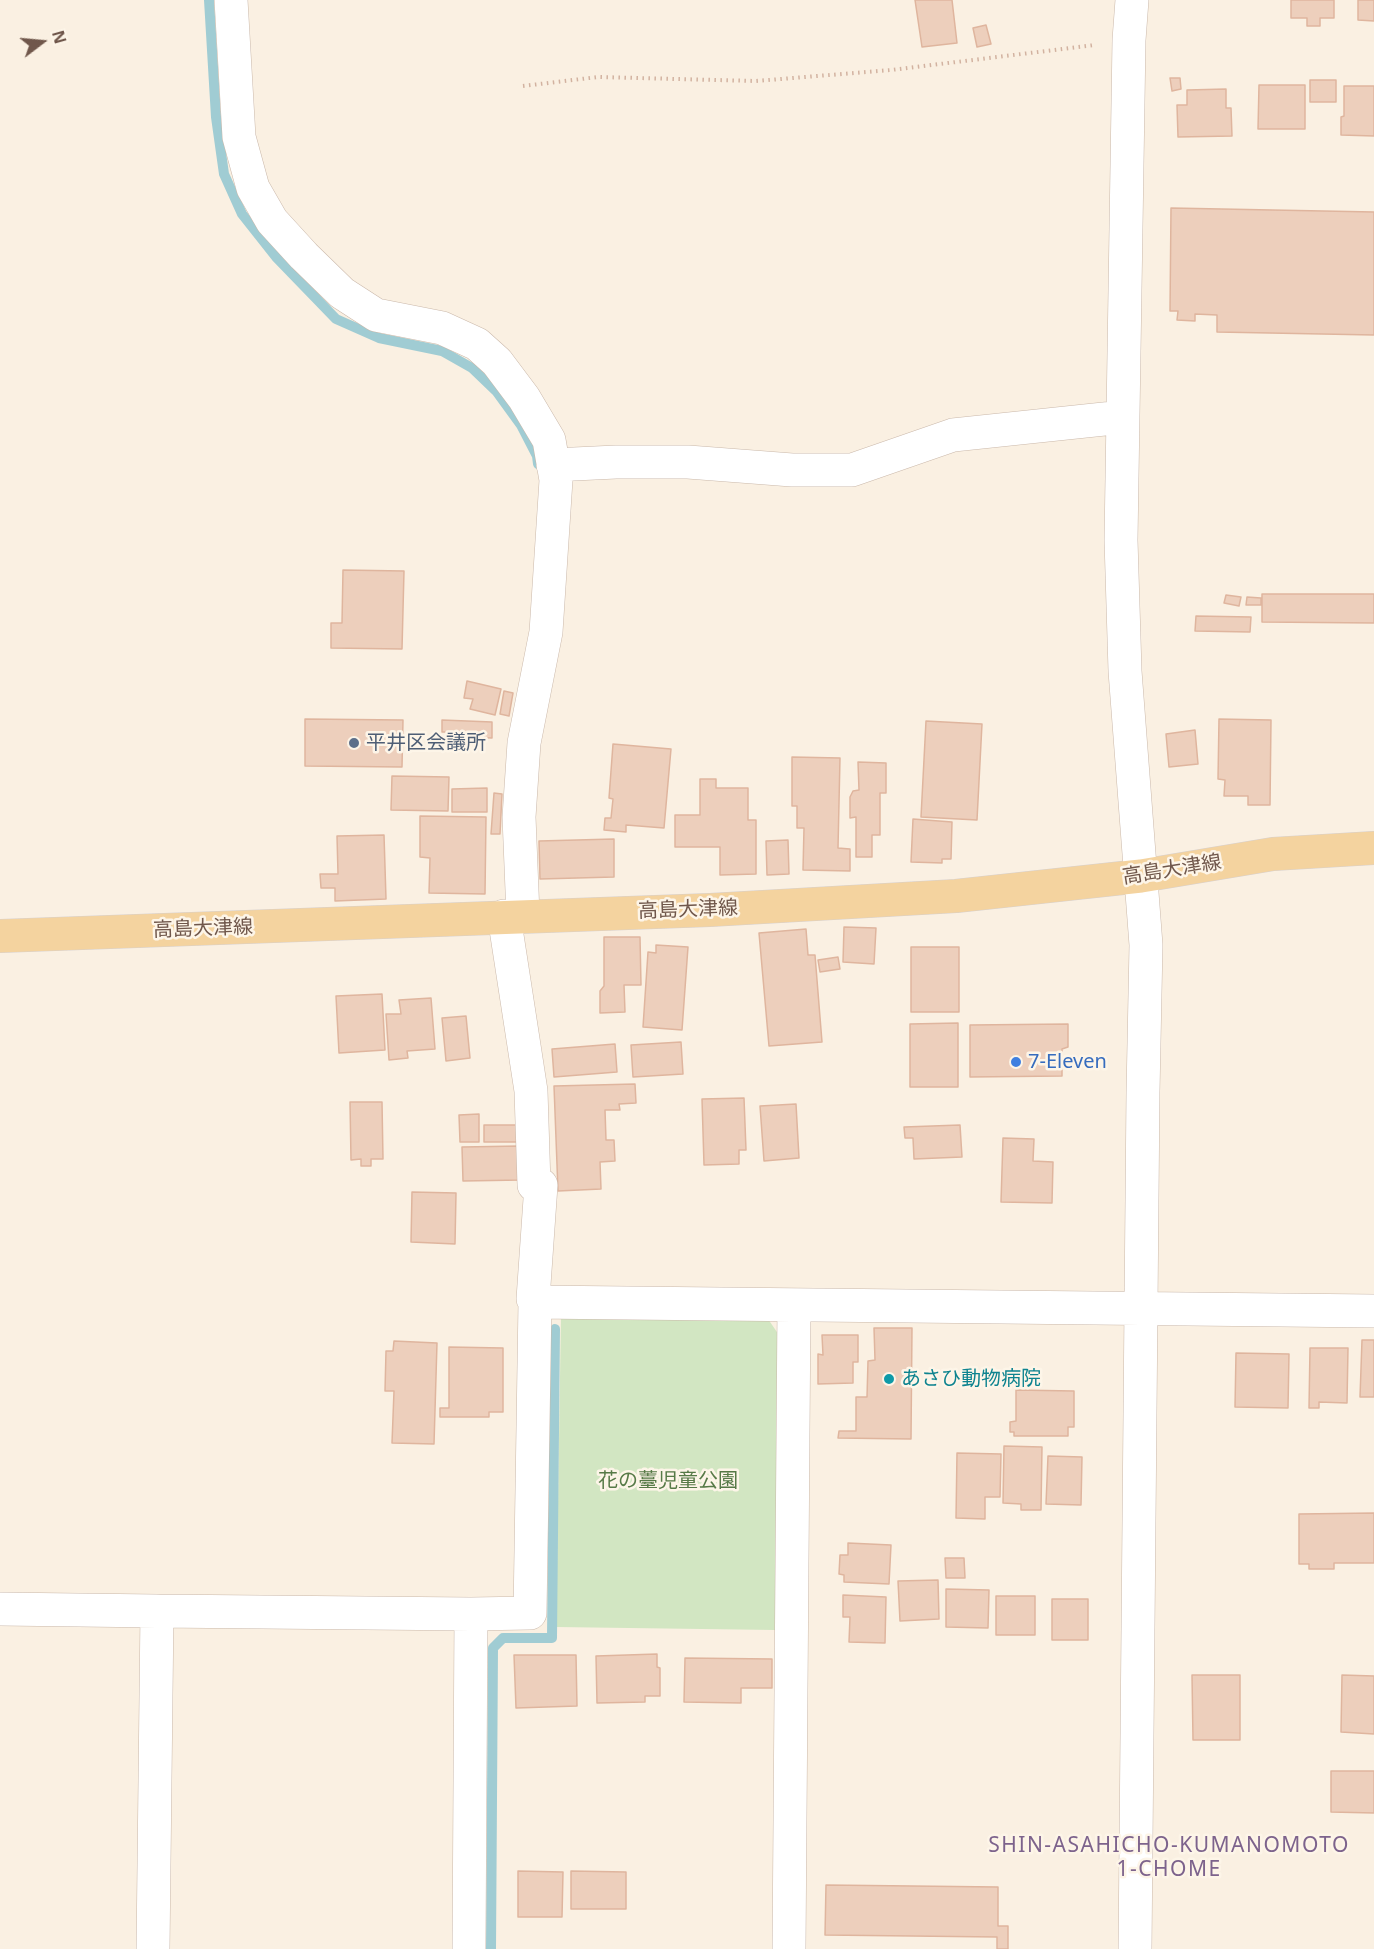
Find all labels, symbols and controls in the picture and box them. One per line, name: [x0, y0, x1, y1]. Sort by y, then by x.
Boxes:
north arrow: [12, 12, 72, 72]
text: N: [47, 28, 72, 46]
place label: 平井区会議所: [366, 731, 486, 755]
marker: 平井区会議所: [347, 736, 361, 750]
street label: 高島大津線: [1121, 850, 1223, 890]
street label: 高島大津線: [638, 896, 738, 924]
street label: 高島大津線: [153, 915, 253, 943]
place label: 7-Eleven: [1028, 1050, 1107, 1074]
marker: 7-Eleven: [1009, 1055, 1023, 1069]
place label: あさひ動物病院: [901, 1367, 1041, 1391]
marker: あさひ動物病院: [882, 1372, 896, 1386]
park label: 花の薹児童公園: [598, 1469, 738, 1493]
district label: SHIN-ASAHICHO-KUMANOMOTO 1-CHOME: [988, 1833, 1350, 1883]

